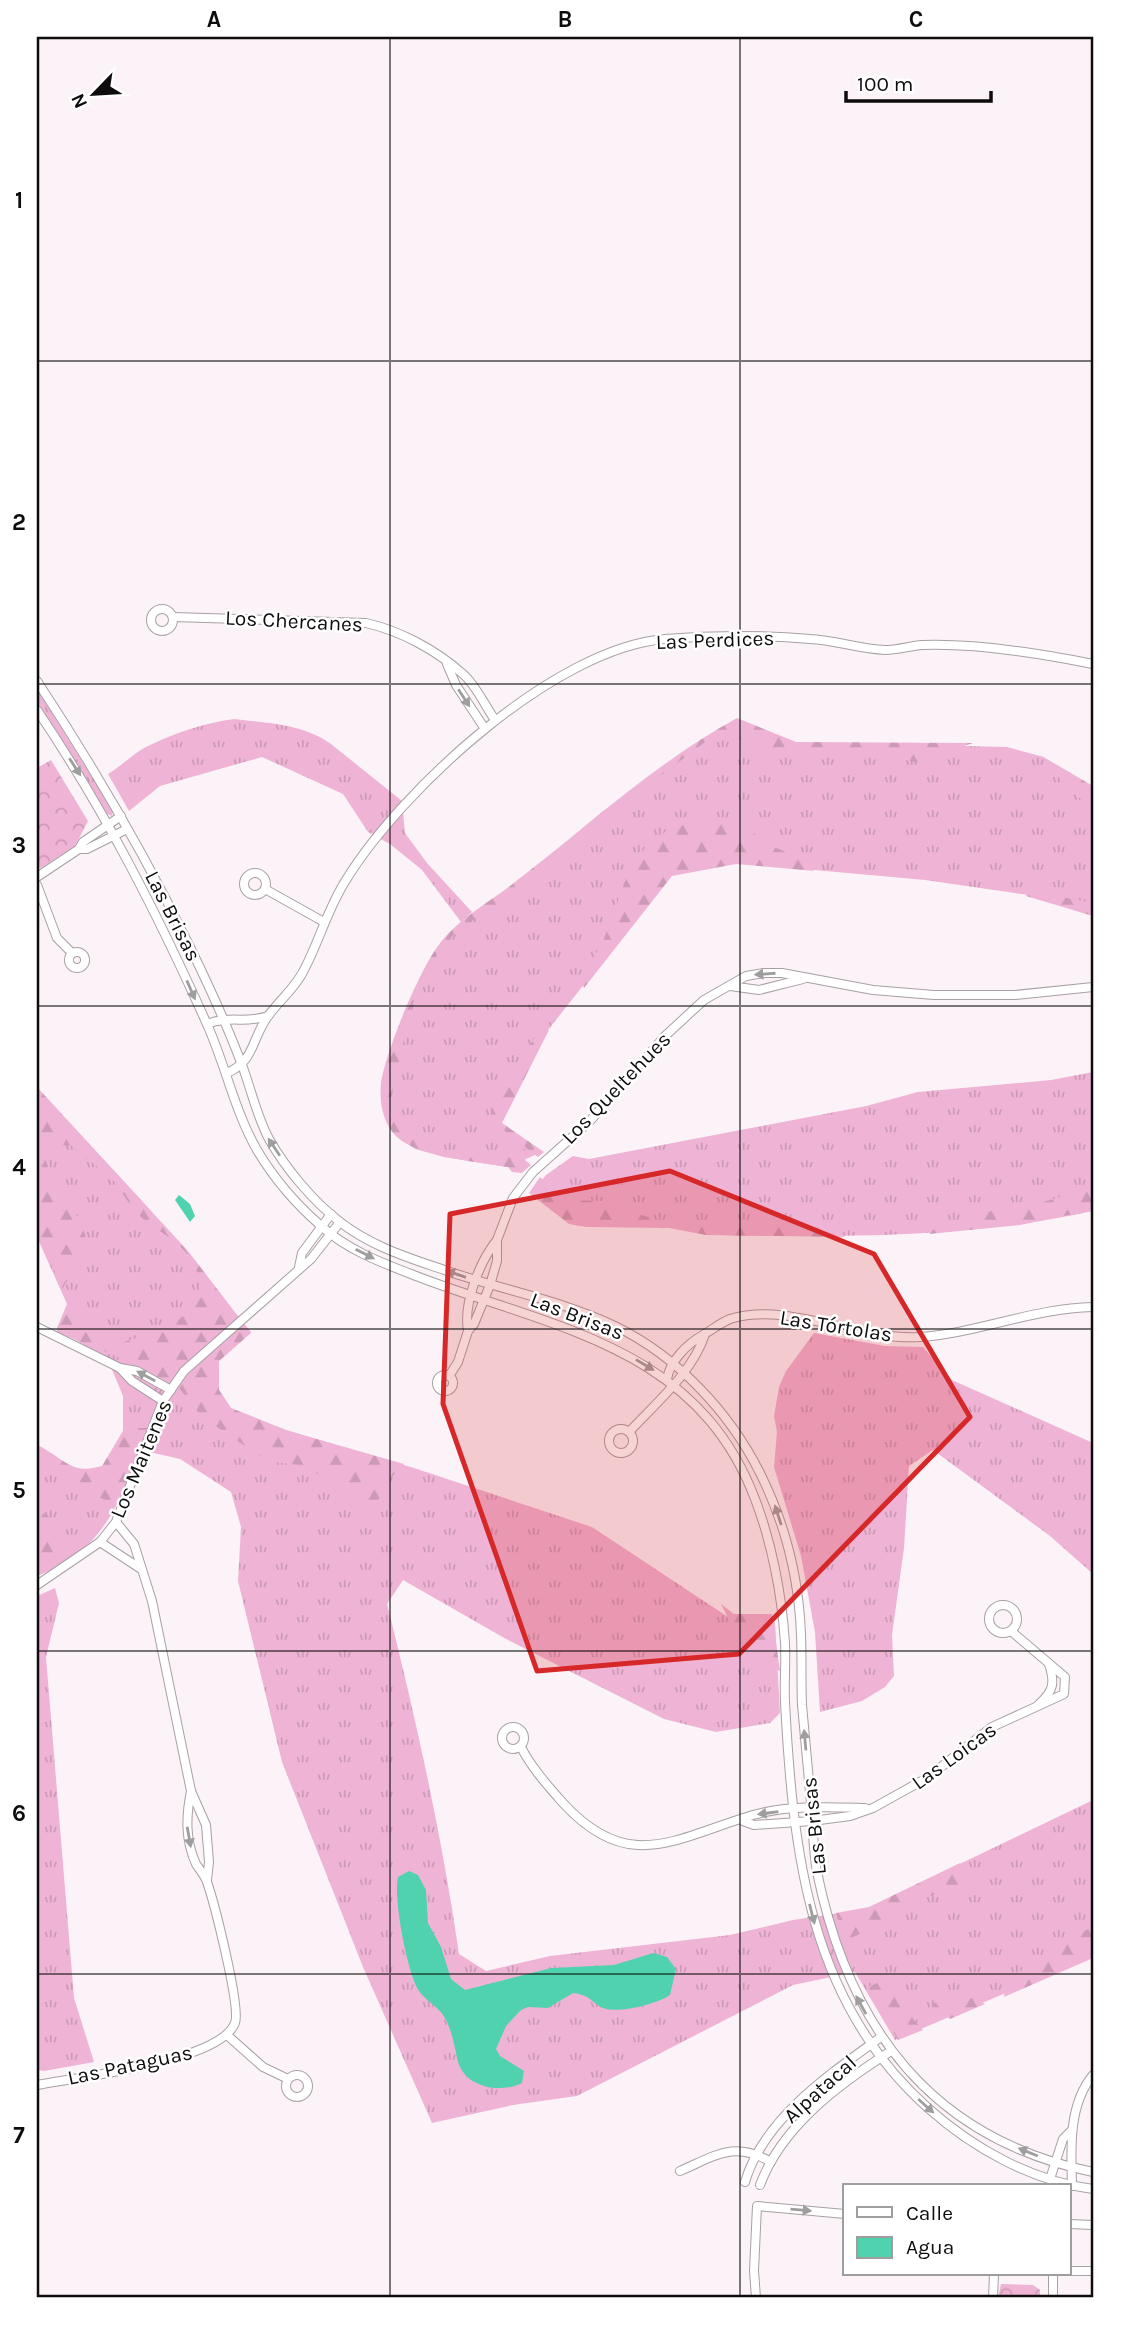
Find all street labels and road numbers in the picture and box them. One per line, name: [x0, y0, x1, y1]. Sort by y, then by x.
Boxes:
street label: Los Chercanes: [224, 605, 364, 637]
street label: Las Perdices: [655, 626, 775, 654]
street label: Las Brisas: [140, 867, 206, 965]
street label: Los Queltehues: [557, 1027, 675, 1149]
street label: Las Brisas: [527, 1287, 627, 1345]
street label: Las Tórtolas: [778, 1305, 894, 1347]
street label: Los Maitenes: [105, 1396, 177, 1522]
street label: Las Loicas: [907, 1717, 1001, 1795]
street label: Las Brisas: [797, 1776, 831, 1876]
street label: Las Pataguas: [65, 2040, 195, 2090]
street label: Alpatacal: [779, 2050, 861, 2128]

